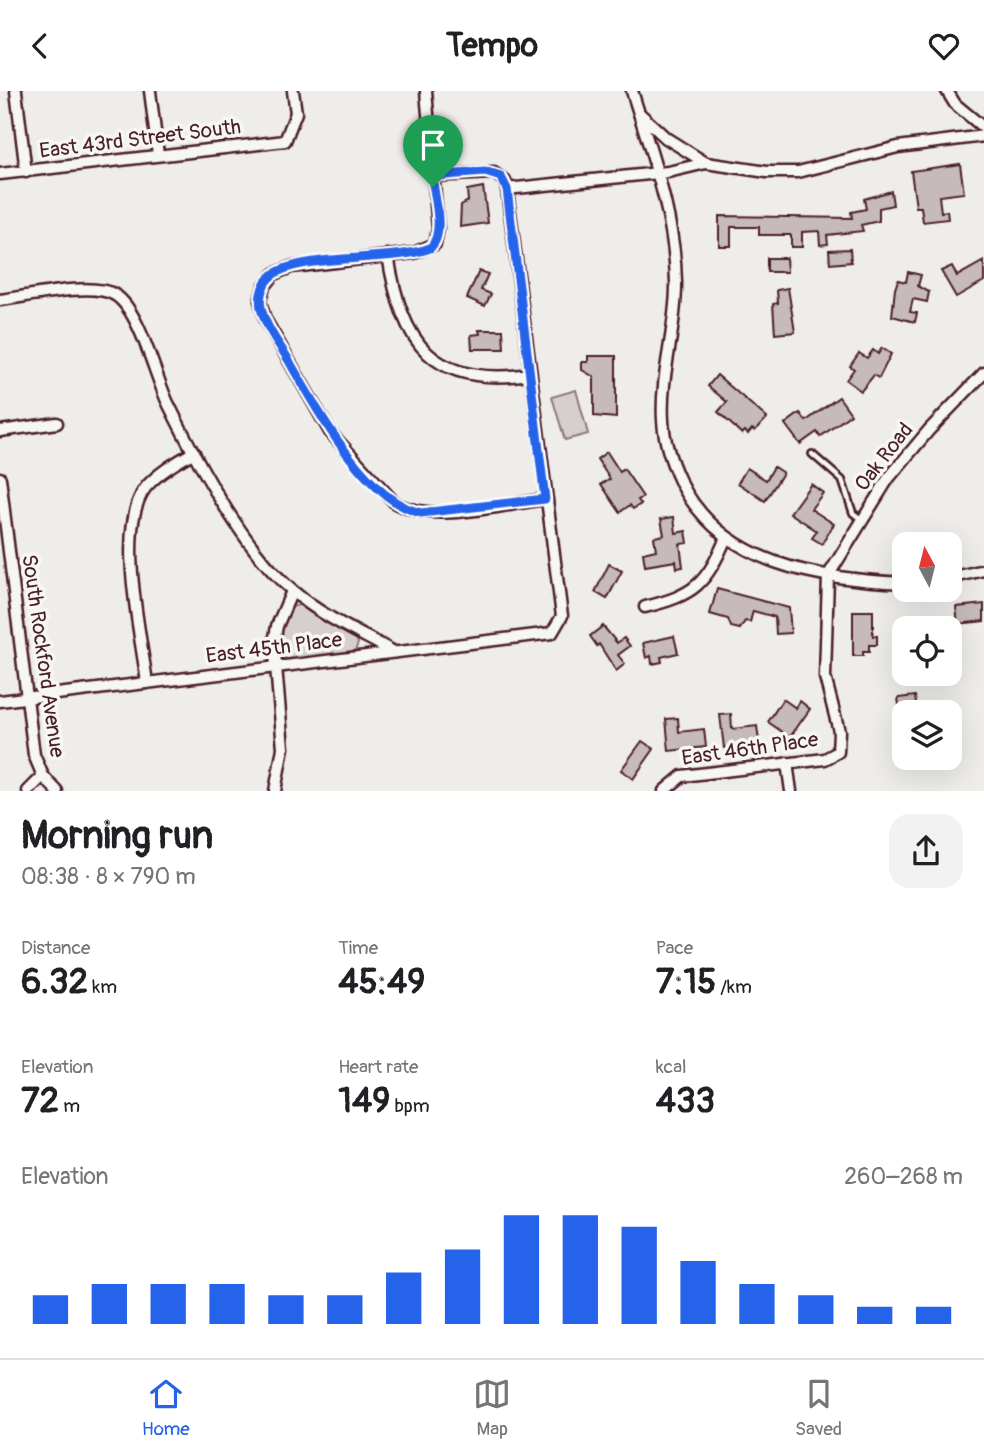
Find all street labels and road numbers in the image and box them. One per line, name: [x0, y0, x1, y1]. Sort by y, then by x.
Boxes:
street label: East 43rd Street South: [38, 113, 242, 165]
street label: Oak Road: [849, 417, 919, 497]
street label: South Rockford Avenue: [15, 553, 71, 760]
street label: East 45th Place: [204, 626, 344, 670]
street label: East 46th Place: [680, 726, 821, 772]

